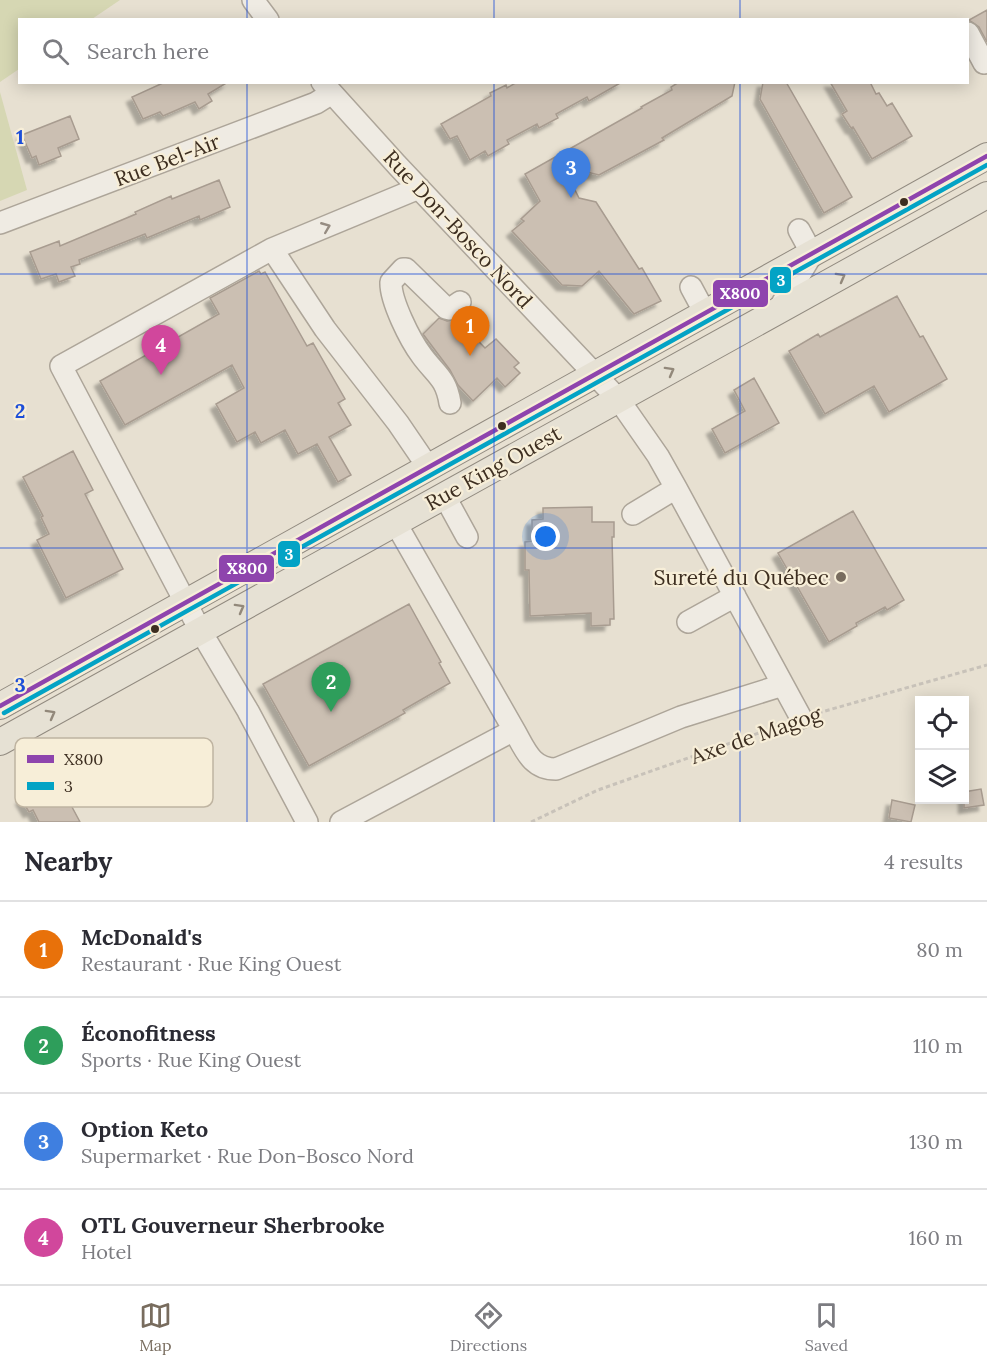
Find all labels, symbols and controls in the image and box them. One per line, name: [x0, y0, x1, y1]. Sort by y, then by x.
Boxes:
search box: [18, 18, 969, 84]
icon: search: [39, 35, 72, 68]
text: Search here: [87, 37, 209, 65]
text: 1: [16, 124, 24, 149]
street label: Rue Bel-Air: [110, 128, 224, 192]
street label: Rue Don-Bosco Nord: [378, 144, 538, 314]
pin: 3: [552, 148, 590, 198]
unlabelled marker: [898, 196, 910, 208]
one-way arrow: [319, 222, 330, 234]
line badge: 3: [769, 266, 792, 294]
text: 3: [777, 270, 786, 290]
one-way arrow: [835, 272, 845, 284]
line badge: X800: [712, 279, 769, 308]
text: X800: [720, 283, 760, 303]
pin: 1: [450, 306, 490, 356]
pin: 4: [142, 326, 180, 375]
one-way arrow: [664, 367, 675, 378]
text: 2: [15, 398, 25, 423]
street label: Rue King Ouest: [420, 419, 566, 516]
unlabelled marker: [496, 420, 508, 432]
your location: [531, 522, 560, 551]
line badge: 3: [277, 540, 301, 568]
text: 3: [285, 544, 294, 564]
line badge: X800: [218, 554, 275, 583]
text: X800: [227, 558, 267, 578]
place label: Sureté du Québec: [654, 564, 829, 591]
marker: Sureté du Québec: [834, 570, 848, 584]
one-way arrow: [233, 604, 244, 615]
unlabelled marker: [149, 623, 161, 635]
pin: 2: [312, 662, 350, 712]
text: 3: [14, 672, 26, 697]
map controls: [915, 696, 969, 804]
button: locate: [915, 696, 969, 750]
street label: Axe de Magog: [686, 700, 825, 770]
one-way arrow: [45, 709, 55, 721]
legend: [15, 738, 213, 807]
text: X800: [64, 749, 103, 769]
button: layers: [915, 750, 969, 804]
text: 3: [64, 776, 73, 796]
text: Nearby: [24, 845, 112, 878]
text: 4 results: [884, 849, 963, 874]
text: McDonald's: [81, 923, 202, 951]
text: 1: [39, 937, 48, 962]
text: 80 m: [916, 937, 963, 962]
text: Restaurant · Rue King Ouest: [81, 951, 341, 976]
text: Éconofitness: [81, 1019, 216, 1047]
text: 2: [38, 1033, 49, 1058]
text: 110 m: [913, 1033, 963, 1058]
text: Sports · Rue King Ouest: [81, 1047, 301, 1072]
text: Option Keto: [81, 1115, 208, 1143]
text: 3: [38, 1129, 49, 1154]
text: 130 m: [909, 1129, 963, 1154]
text: Supermarket · Rue Don-Bosco Nord: [81, 1143, 414, 1168]
text: OTL Gouverneur Sherbrooke: [81, 1211, 385, 1239]
text: 4: [38, 1225, 49, 1250]
text: 160 m: [909, 1225, 963, 1250]
text: Hotel: [81, 1239, 132, 1264]
tab: Map: [139, 1299, 172, 1355]
tab: Directions: [450, 1299, 527, 1355]
tab: Saved: [805, 1299, 848, 1355]

